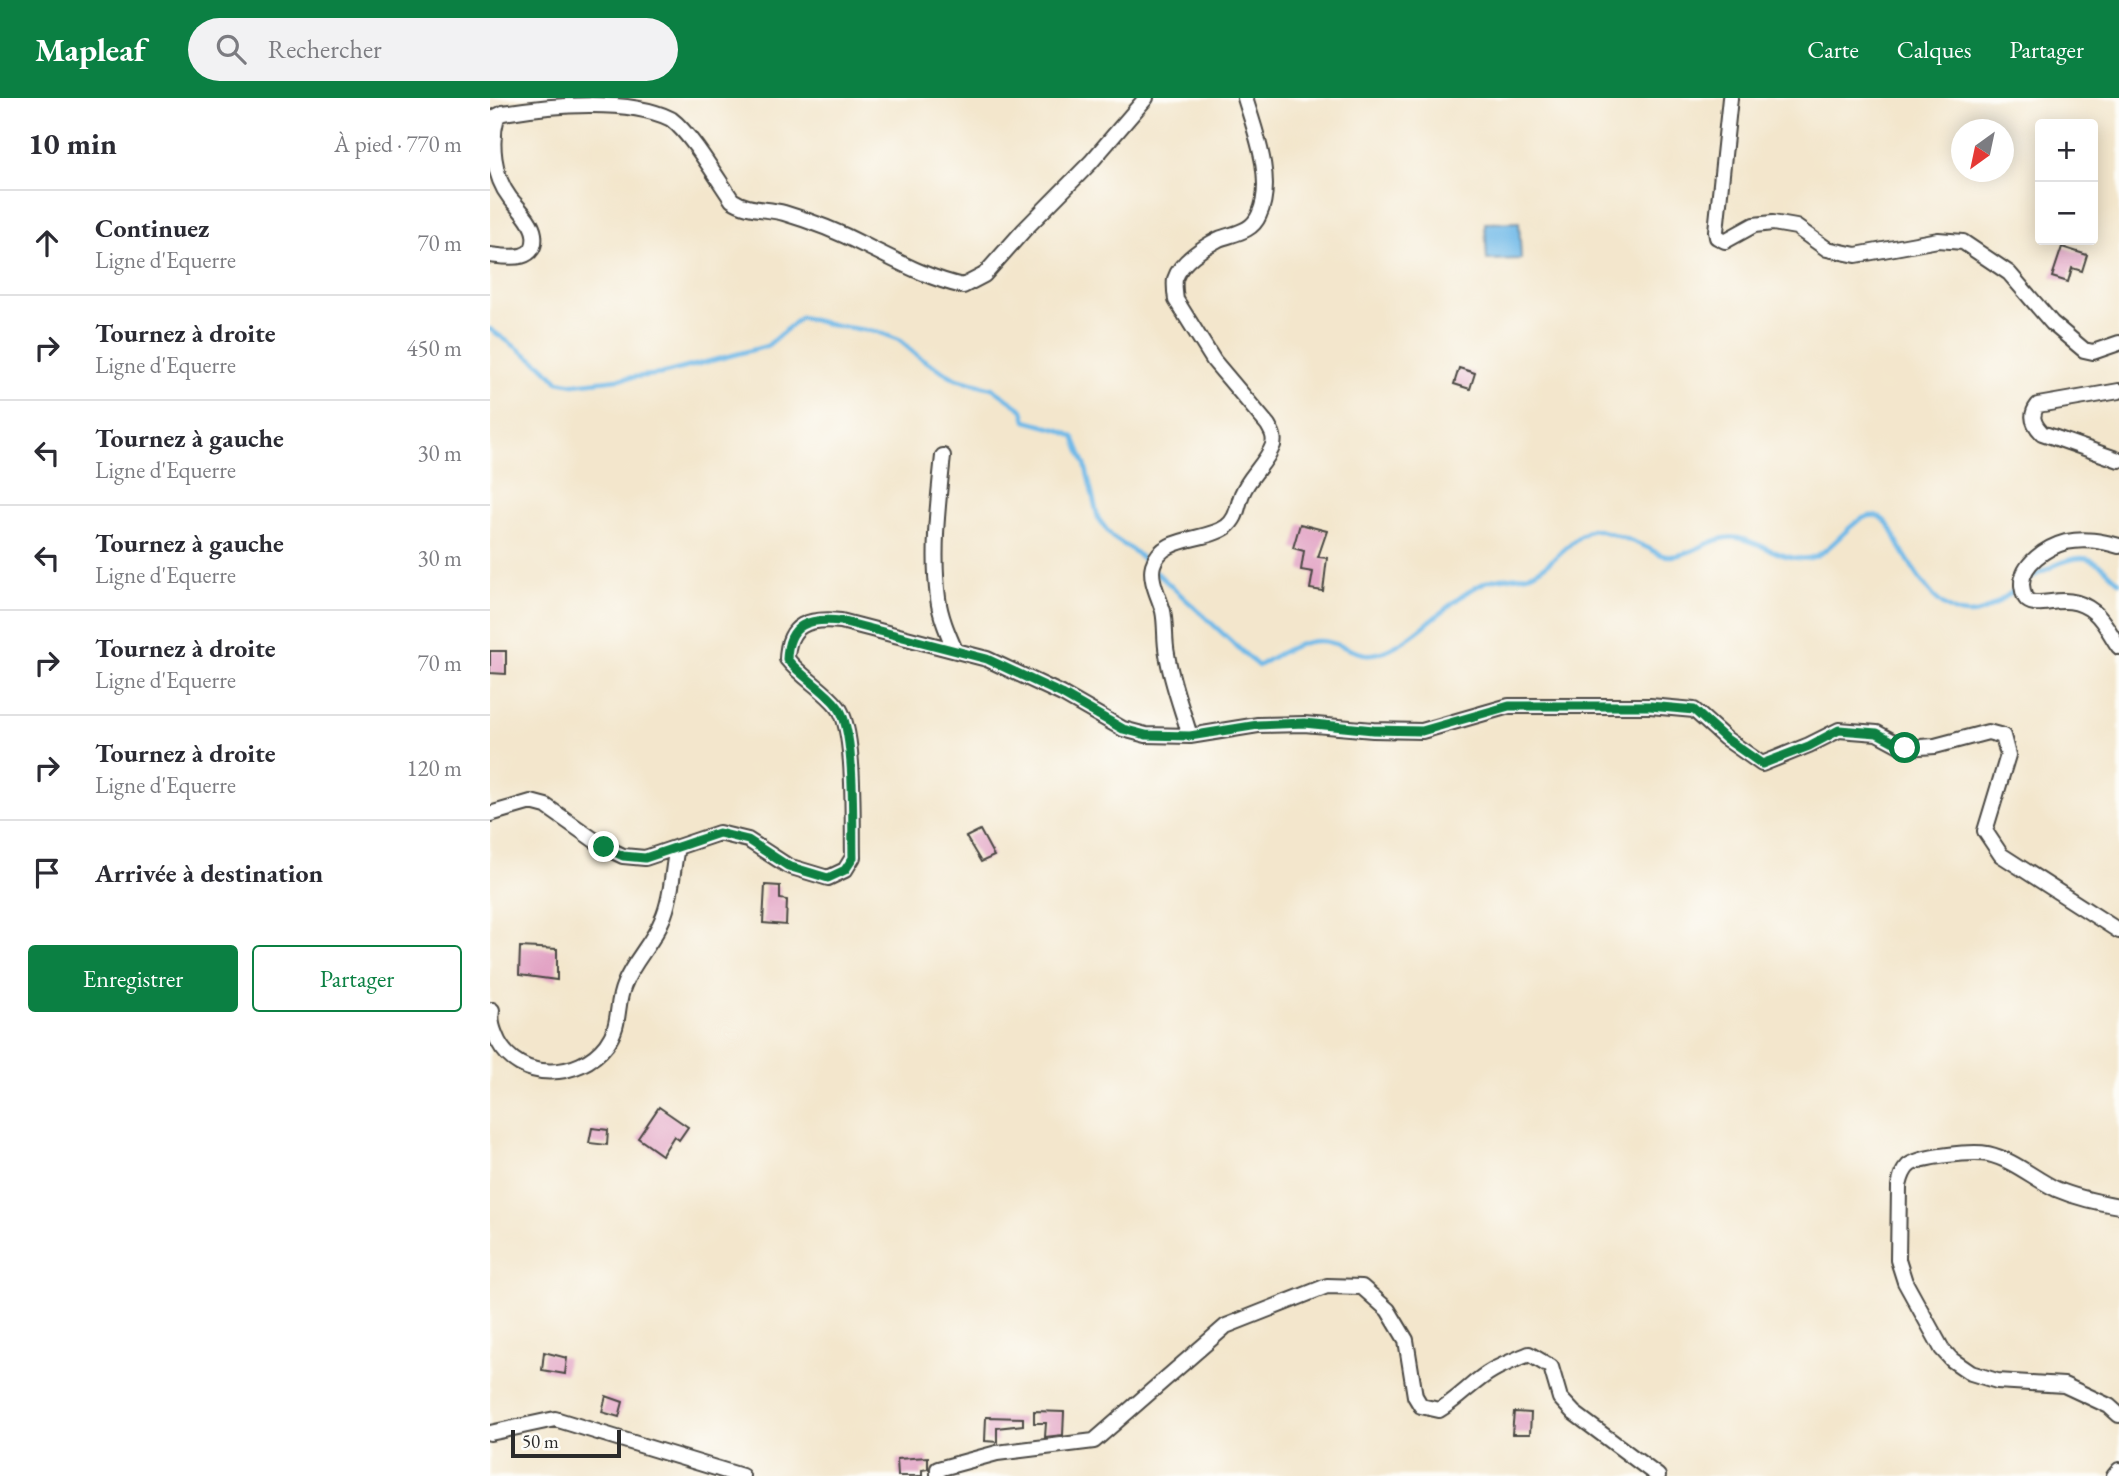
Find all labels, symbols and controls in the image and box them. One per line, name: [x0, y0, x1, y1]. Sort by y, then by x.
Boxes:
search box: [188, 18, 678, 81]
text: Mapleaf: [35, 28, 146, 71]
icon: search: [212, 30, 250, 68]
text: Rechercher: [268, 32, 382, 66]
text: Carte: [1807, 34, 1859, 65]
text: Calques: [1897, 34, 1971, 65]
text: Partager: [2009, 34, 2084, 65]
north arrow: [1951, 119, 2014, 182]
map controls: [2035, 119, 2098, 245]
button: +: [2035, 119, 2098, 182]
text: 10 min: [28, 124, 117, 163]
text: À pied · 770 m: [334, 129, 462, 159]
button: −: [2035, 182, 2098, 245]
text: Continuez: [95, 211, 209, 245]
icon: ahead: [28, 224, 66, 262]
text: 70 m: [417, 228, 462, 258]
text: Ligne d'Equerre: [95, 245, 236, 275]
text: Tournez à droite: [95, 316, 276, 350]
icon: right: [28, 329, 66, 367]
text: 450 m: [406, 333, 462, 363]
text: Ligne d'Equerre: [95, 350, 236, 380]
text: Tournez à gauche: [95, 421, 284, 455]
icon: left: [28, 434, 66, 472]
text: 30 m: [417, 438, 462, 468]
text: Ligne d'Equerre: [95, 455, 236, 485]
text: Tournez à gauche: [95, 526, 284, 560]
icon: left: [28, 539, 66, 577]
text: 30 m: [417, 543, 462, 573]
text: Ligne d'Equerre: [95, 560, 236, 590]
text: Tournez à droite: [95, 631, 276, 665]
icon: right: [28, 644, 66, 682]
text: 70 m: [417, 648, 462, 678]
text: Ligne d'Equerre: [95, 665, 236, 695]
route start: [1889, 732, 1920, 763]
text: Tournez à droite: [95, 736, 276, 770]
icon: right: [28, 749, 66, 787]
text: 120 m: [406, 753, 462, 783]
text: Ligne d'Equerre: [95, 770, 236, 800]
route end: [588, 831, 619, 862]
icon: arrive: [28, 854, 66, 892]
text: Arrivée à destination: [95, 856, 323, 890]
button: Enregistrer: [28, 945, 238, 1012]
button: Partager: [252, 945, 462, 1012]
scale bar: [511, 1427, 621, 1459]
text: 50 m: [522, 1429, 559, 1454]

